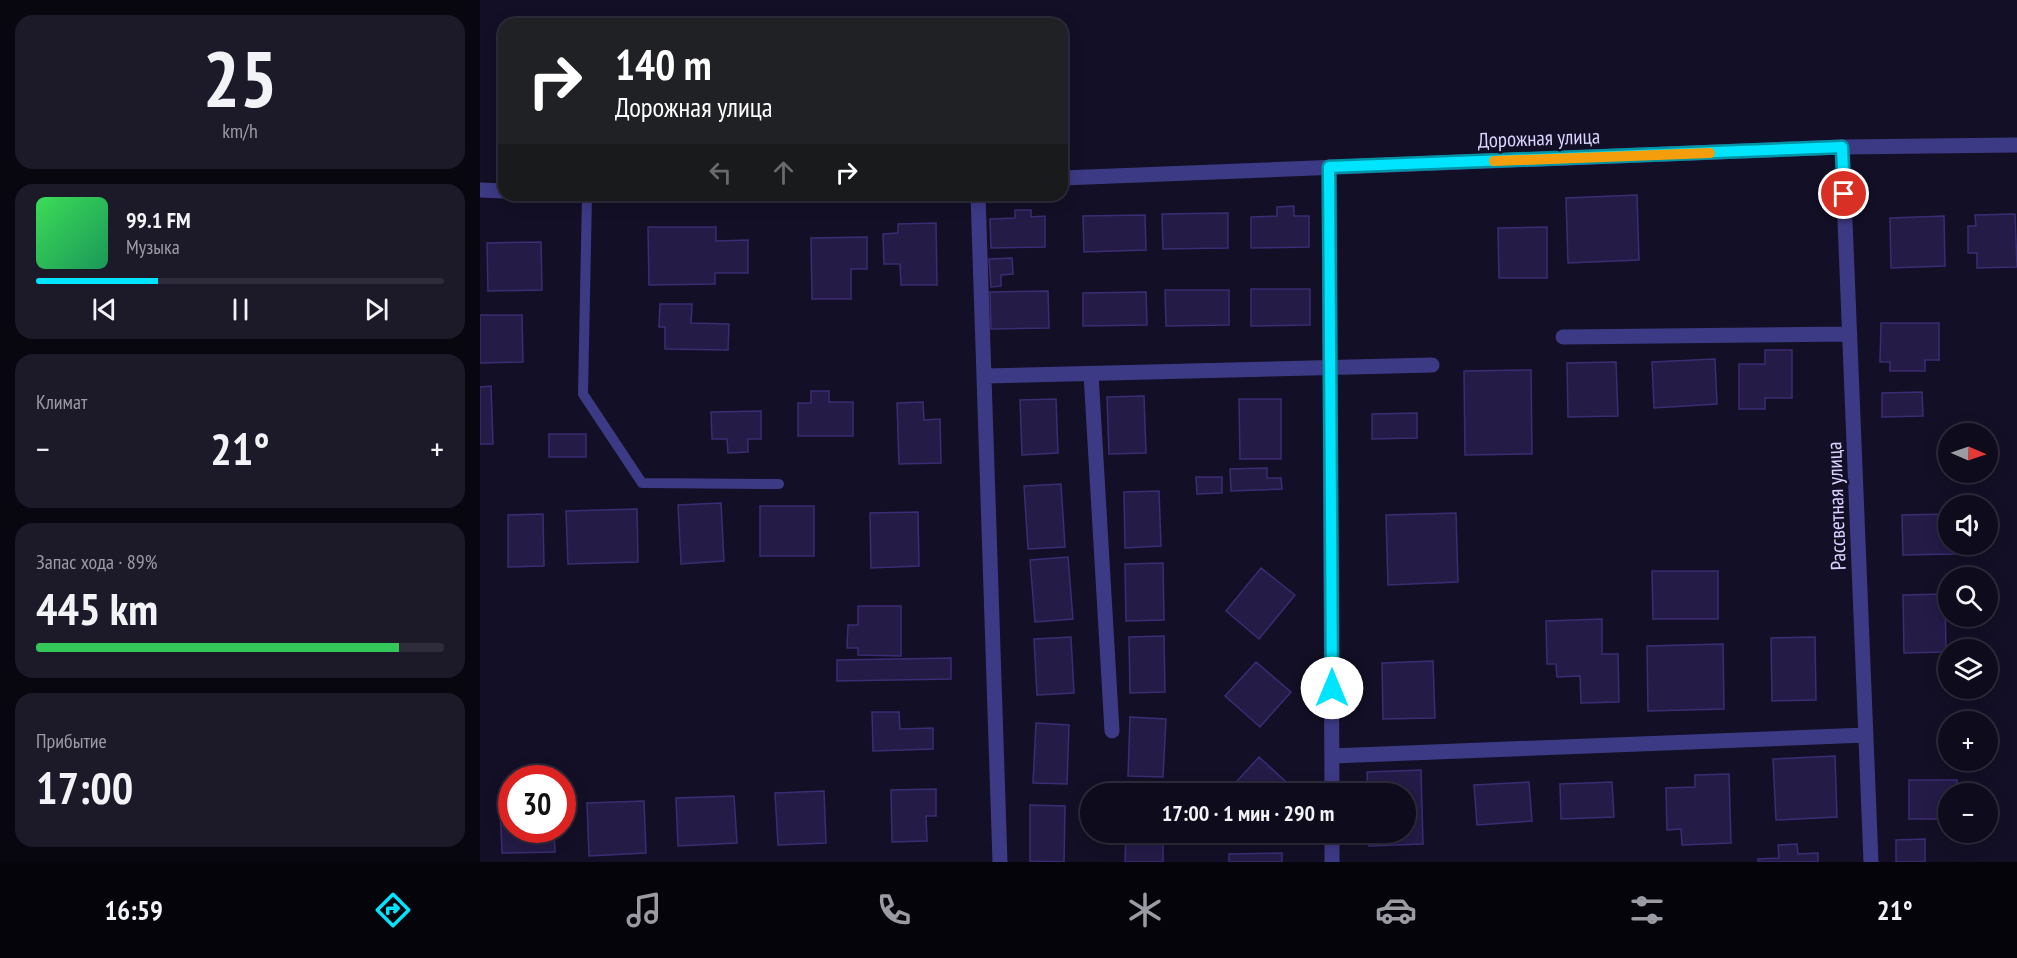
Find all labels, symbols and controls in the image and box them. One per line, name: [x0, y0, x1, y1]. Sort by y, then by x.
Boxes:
text: 25: [203, 28, 277, 129]
text: 140 m: [615, 37, 712, 92]
icon: right: [516, 42, 594, 120]
text: Дорожная улица: [615, 90, 773, 124]
text: km/h: [222, 118, 258, 144]
street label: Дорожная улица: [1477, 122, 1601, 154]
icon: left: [704, 156, 737, 189]
icon: ahead: [767, 156, 800, 189]
icon: right: [830, 156, 863, 189]
pin: [1818, 168, 1869, 219]
icon: arrive: [1827, 177, 1860, 210]
text: 99.1 FM: [126, 206, 191, 234]
text: Музыка: [126, 234, 180, 260]
icon: previous: [88, 293, 121, 326]
icon: pause: [224, 293, 257, 326]
icon: next: [360, 293, 393, 326]
text: Климат: [36, 389, 87, 415]
text: 21°: [210, 419, 270, 477]
north arrow: [1938, 423, 1998, 483]
map controls: [1938, 423, 1998, 843]
text: −: [36, 427, 50, 470]
text: +: [430, 427, 444, 470]
street label: Рассветная улица: [1820, 441, 1852, 571]
button: sound: [1938, 495, 1998, 555]
text: Запас хода · 89%: [36, 549, 157, 575]
button: search: [1938, 567, 1998, 627]
text: 445 km: [36, 579, 158, 637]
button: layers: [1938, 639, 1998, 699]
position arrow: [1300, 656, 1364, 720]
button: +: [1938, 711, 1998, 771]
text: Прибытие: [36, 728, 107, 754]
text: 17:00: [36, 758, 133, 816]
speed limit sign: 30: [498, 765, 576, 843]
button: −: [1938, 783, 1998, 843]
text: 17:00 · 1 мин · 290 m: [1162, 799, 1334, 827]
icon: directions: [372, 889, 414, 931]
icon: music: [623, 889, 665, 931]
icon: phone: [873, 889, 915, 931]
icon: climate: [1124, 889, 1166, 931]
icon: car: [1375, 889, 1417, 931]
icon: filters: [1626, 889, 1668, 931]
text: 16:59: [104, 893, 163, 927]
text: 21°: [1877, 893, 1912, 927]

